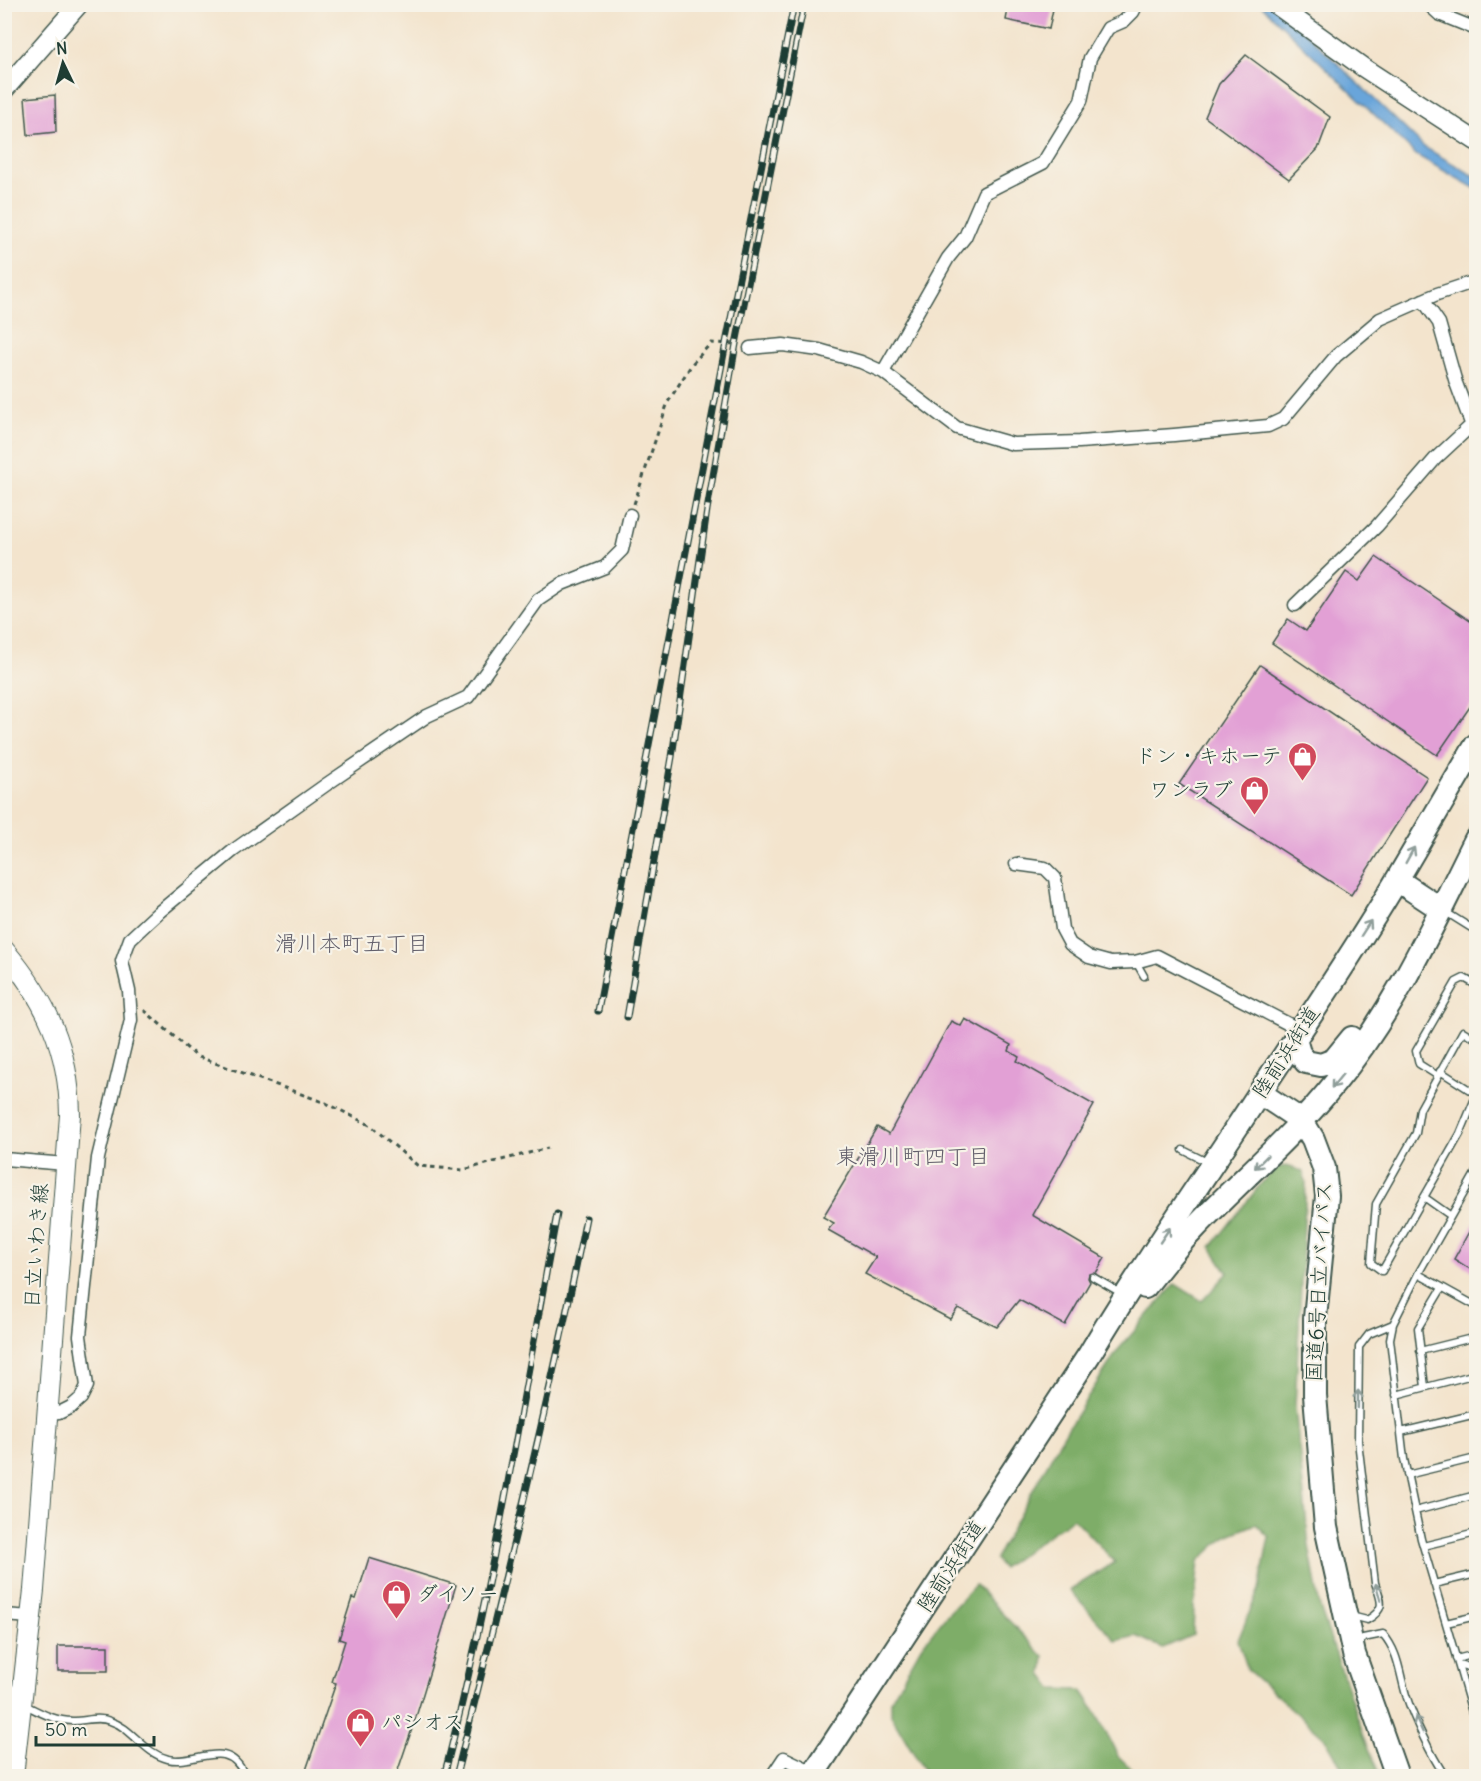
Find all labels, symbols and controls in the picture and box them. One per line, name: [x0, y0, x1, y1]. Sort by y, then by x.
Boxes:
north arrow: [33, 33, 93, 93]
text: N: [55, 38, 68, 59]
shop icon: ドン・キホーテ: [1287, 740, 1319, 782]
place label: ドン・キホーテ: [1135, 742, 1282, 769]
shop icon: ワンラブ: [1238, 774, 1270, 816]
place label: ワンラブ: [1149, 776, 1233, 803]
one-way arrow: [1405, 847, 1416, 865]
one-way arrow: [1359, 920, 1372, 937]
district label: 滑川本町五丁目: [275, 929, 429, 957]
street label: 陸前浜街道: [1246, 1000, 1325, 1103]
one-way arrow: [1330, 1073, 1343, 1089]
district label: 東滑川町四丁目: [836, 1142, 990, 1170]
one-way arrow: [1253, 1155, 1268, 1170]
street label: 国道6号日立バイパス: [1300, 1181, 1337, 1383]
street label: 日立いわき線: [18, 1182, 53, 1310]
one-way arrow: [1159, 1227, 1171, 1244]
one-way arrow: [1352, 1389, 1364, 1409]
street label: 陸前浜街道: [911, 1514, 990, 1617]
shop icon: ダイソー: [380, 1578, 412, 1620]
place label: ダイソー: [417, 1580, 499, 1607]
one-way arrow: [1372, 1583, 1383, 1602]
shop icon: パシオス: [344, 1706, 376, 1748]
place label: パシオス: [381, 1708, 464, 1735]
scale bar: [36, 1709, 154, 1747]
one-way arrow: [1413, 1716, 1425, 1734]
text: 50 m: [45, 1718, 87, 1741]

